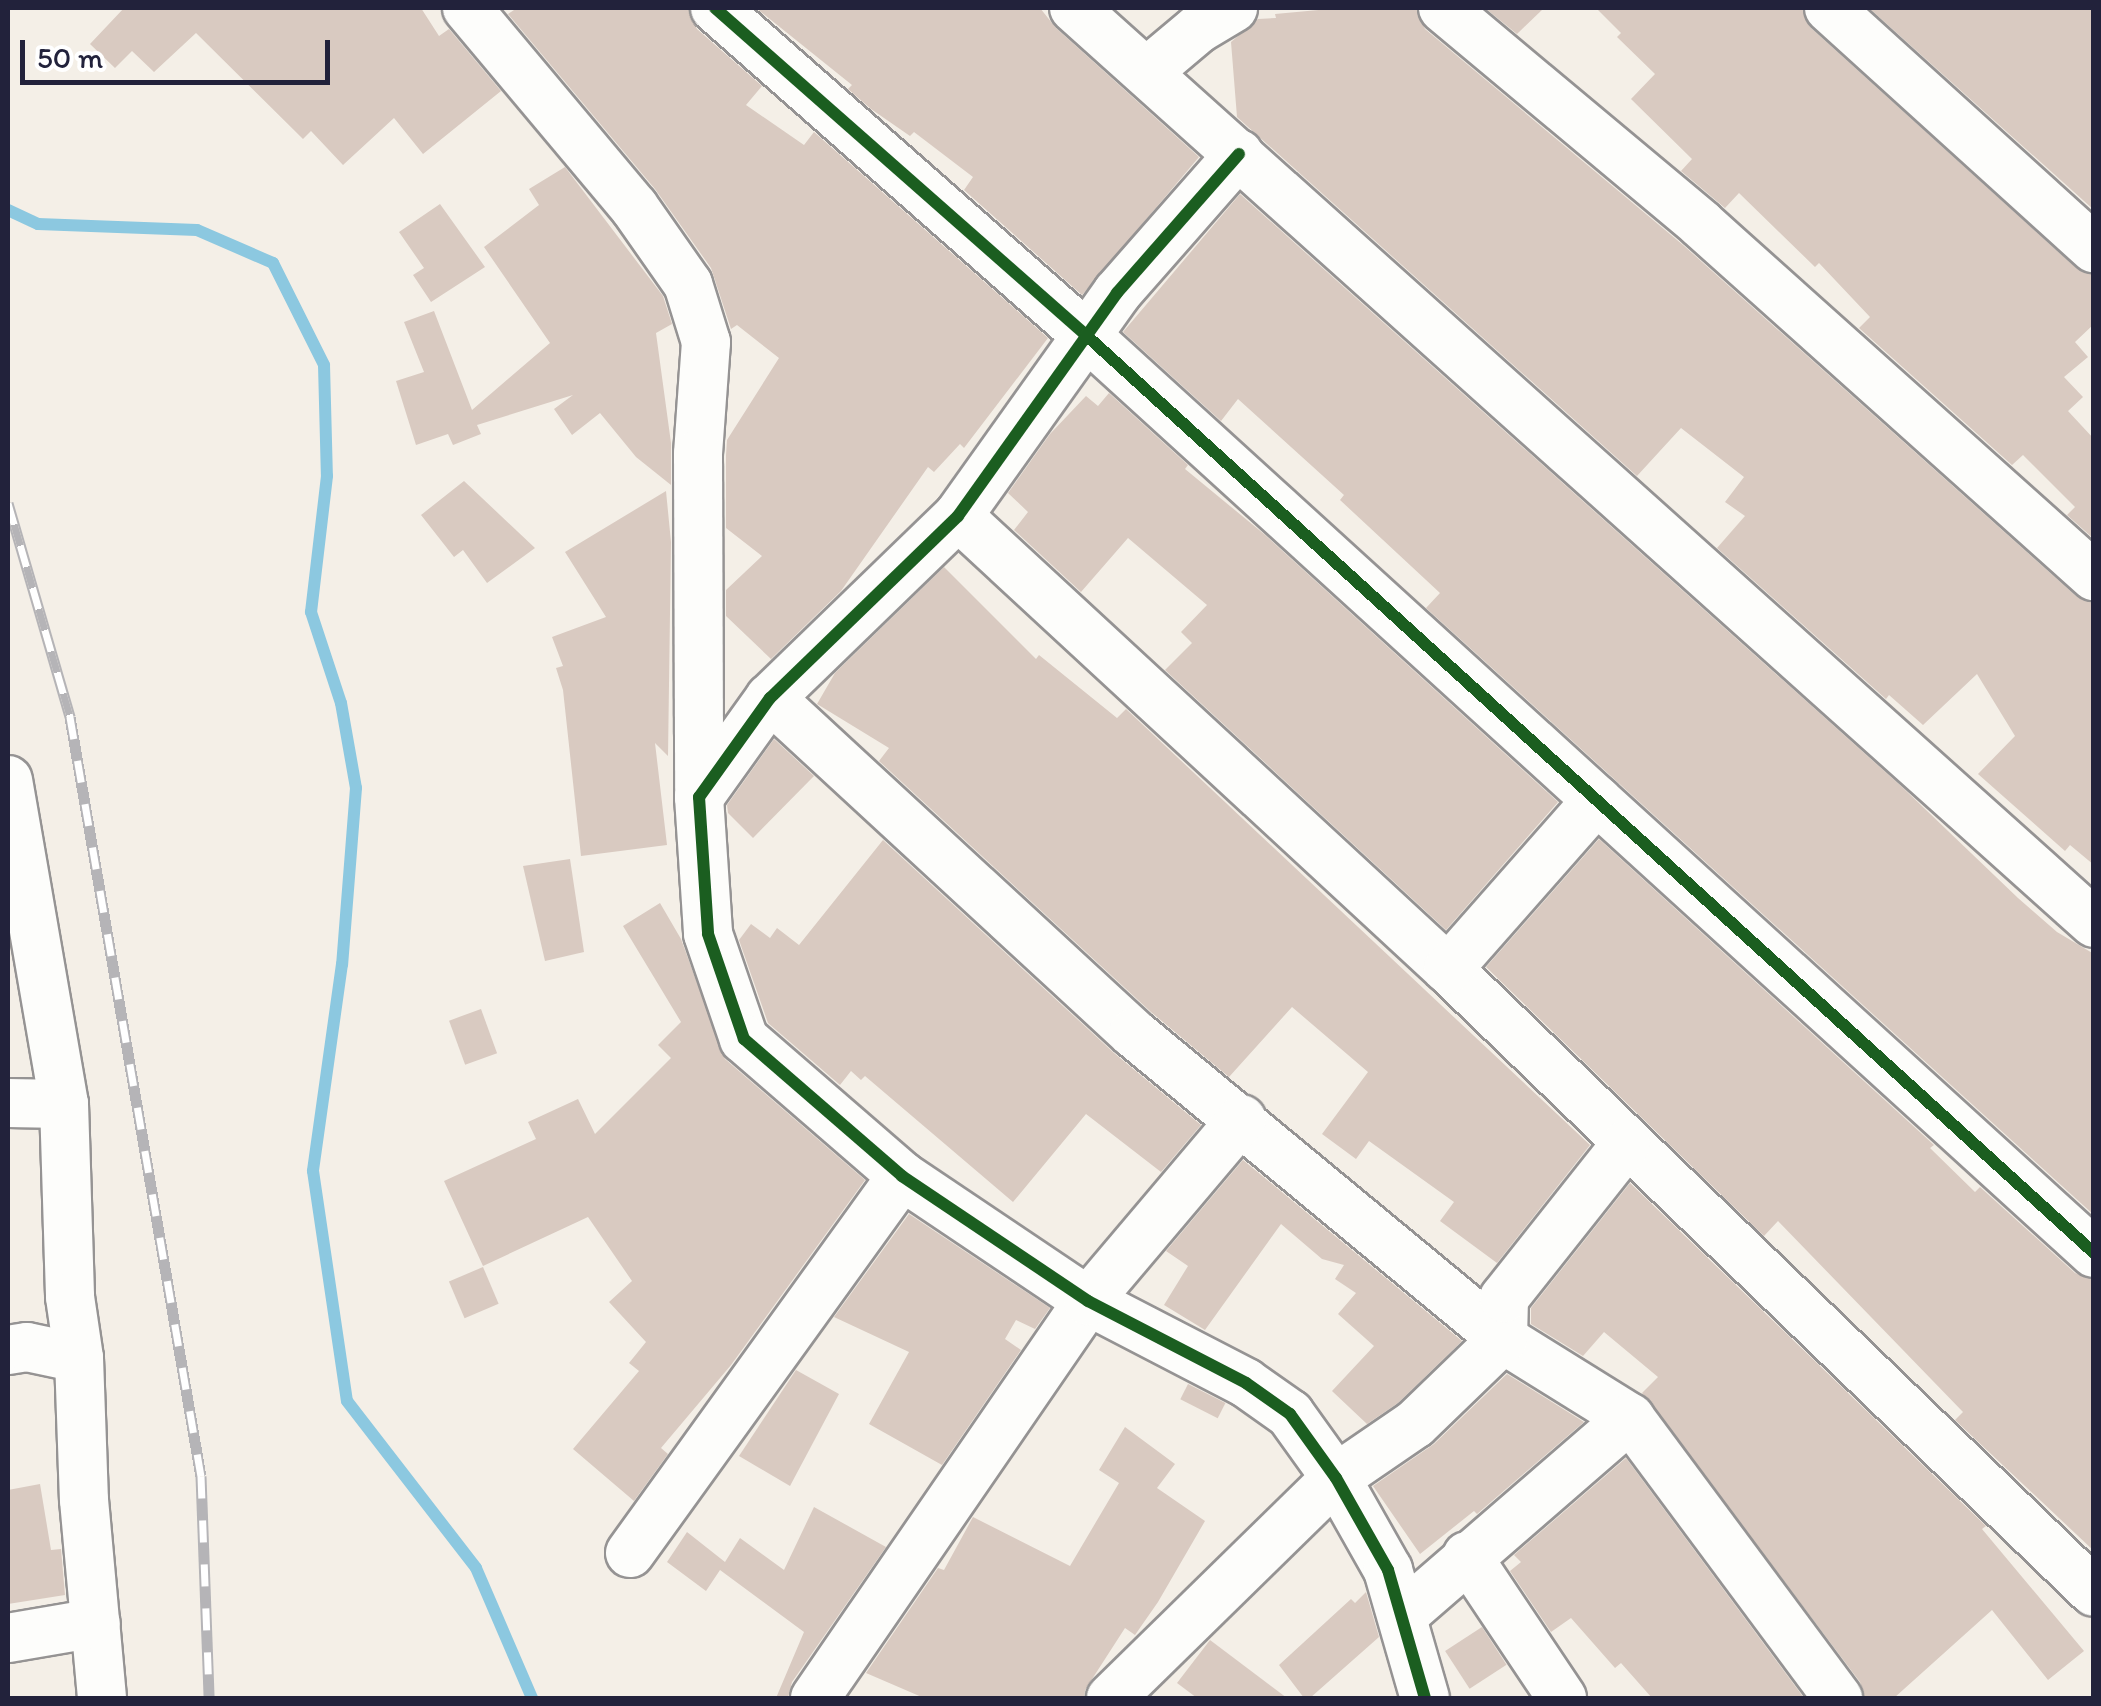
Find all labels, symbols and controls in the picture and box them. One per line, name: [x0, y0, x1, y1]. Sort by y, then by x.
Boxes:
scale bar: [25, 20, 335, 82]
text: 50 m: [37, 39, 103, 76]

